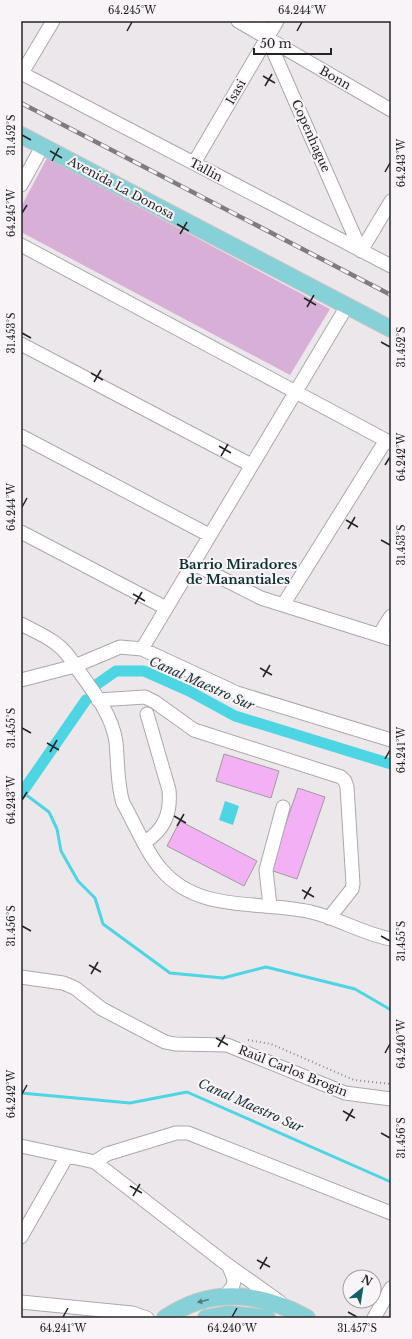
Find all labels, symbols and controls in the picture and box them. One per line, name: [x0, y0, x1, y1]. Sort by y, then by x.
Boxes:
text: 64.245°W: [108, 4, 156, 17]
text: 64.244°W: [278, 4, 326, 17]
scale bar: [254, 30, 331, 56]
text: 50 m: [260, 36, 292, 51]
street label: Bonn: [317, 63, 354, 92]
street label: Isasi: [222, 76, 249, 107]
street label: Copenhague: [289, 97, 334, 174]
text: 31.452°S: [5, 115, 18, 155]
text: 64.243°W: [395, 139, 408, 187]
street label: Avenida La Donosa: [65, 153, 177, 222]
street label: Tallin: [187, 155, 225, 184]
text: 64.245°W: [5, 189, 18, 237]
text: 31.453°S: [5, 313, 18, 353]
text: 31.452°S: [395, 327, 408, 367]
text: 64.242°W: [395, 433, 408, 481]
text: 64.244°W: [5, 483, 18, 531]
text: 31.453°S: [395, 525, 408, 565]
district label: Barrio Miradores de Manantiales: [179, 556, 297, 588]
water label: Canal Maestro Sur: [147, 653, 258, 715]
text: 31.455°S: [5, 708, 18, 748]
text: 64.241°W: [395, 726, 408, 773]
text: 64.243°W: [5, 776, 18, 824]
text: 31.456°S: [5, 905, 18, 947]
text: 31.455°S: [395, 921, 408, 961]
text: 64.240°W: [395, 1019, 408, 1069]
street label: Raúl Carlos Brogin: [236, 1042, 350, 1099]
text: 64.242°W: [5, 1070, 18, 1118]
water label: Canal Maestro Sur: [196, 1075, 307, 1137]
text: 31.456°S: [395, 1117, 408, 1159]
north arrow: [342, 1269, 382, 1309]
text: N: [359, 1272, 376, 1289]
one-way arrow: [197, 1298, 209, 1304]
text: 64.241°W: [40, 1322, 87, 1335]
text: 64.240°W: [207, 1322, 257, 1335]
text: 31.457°S: [337, 1322, 377, 1335]

